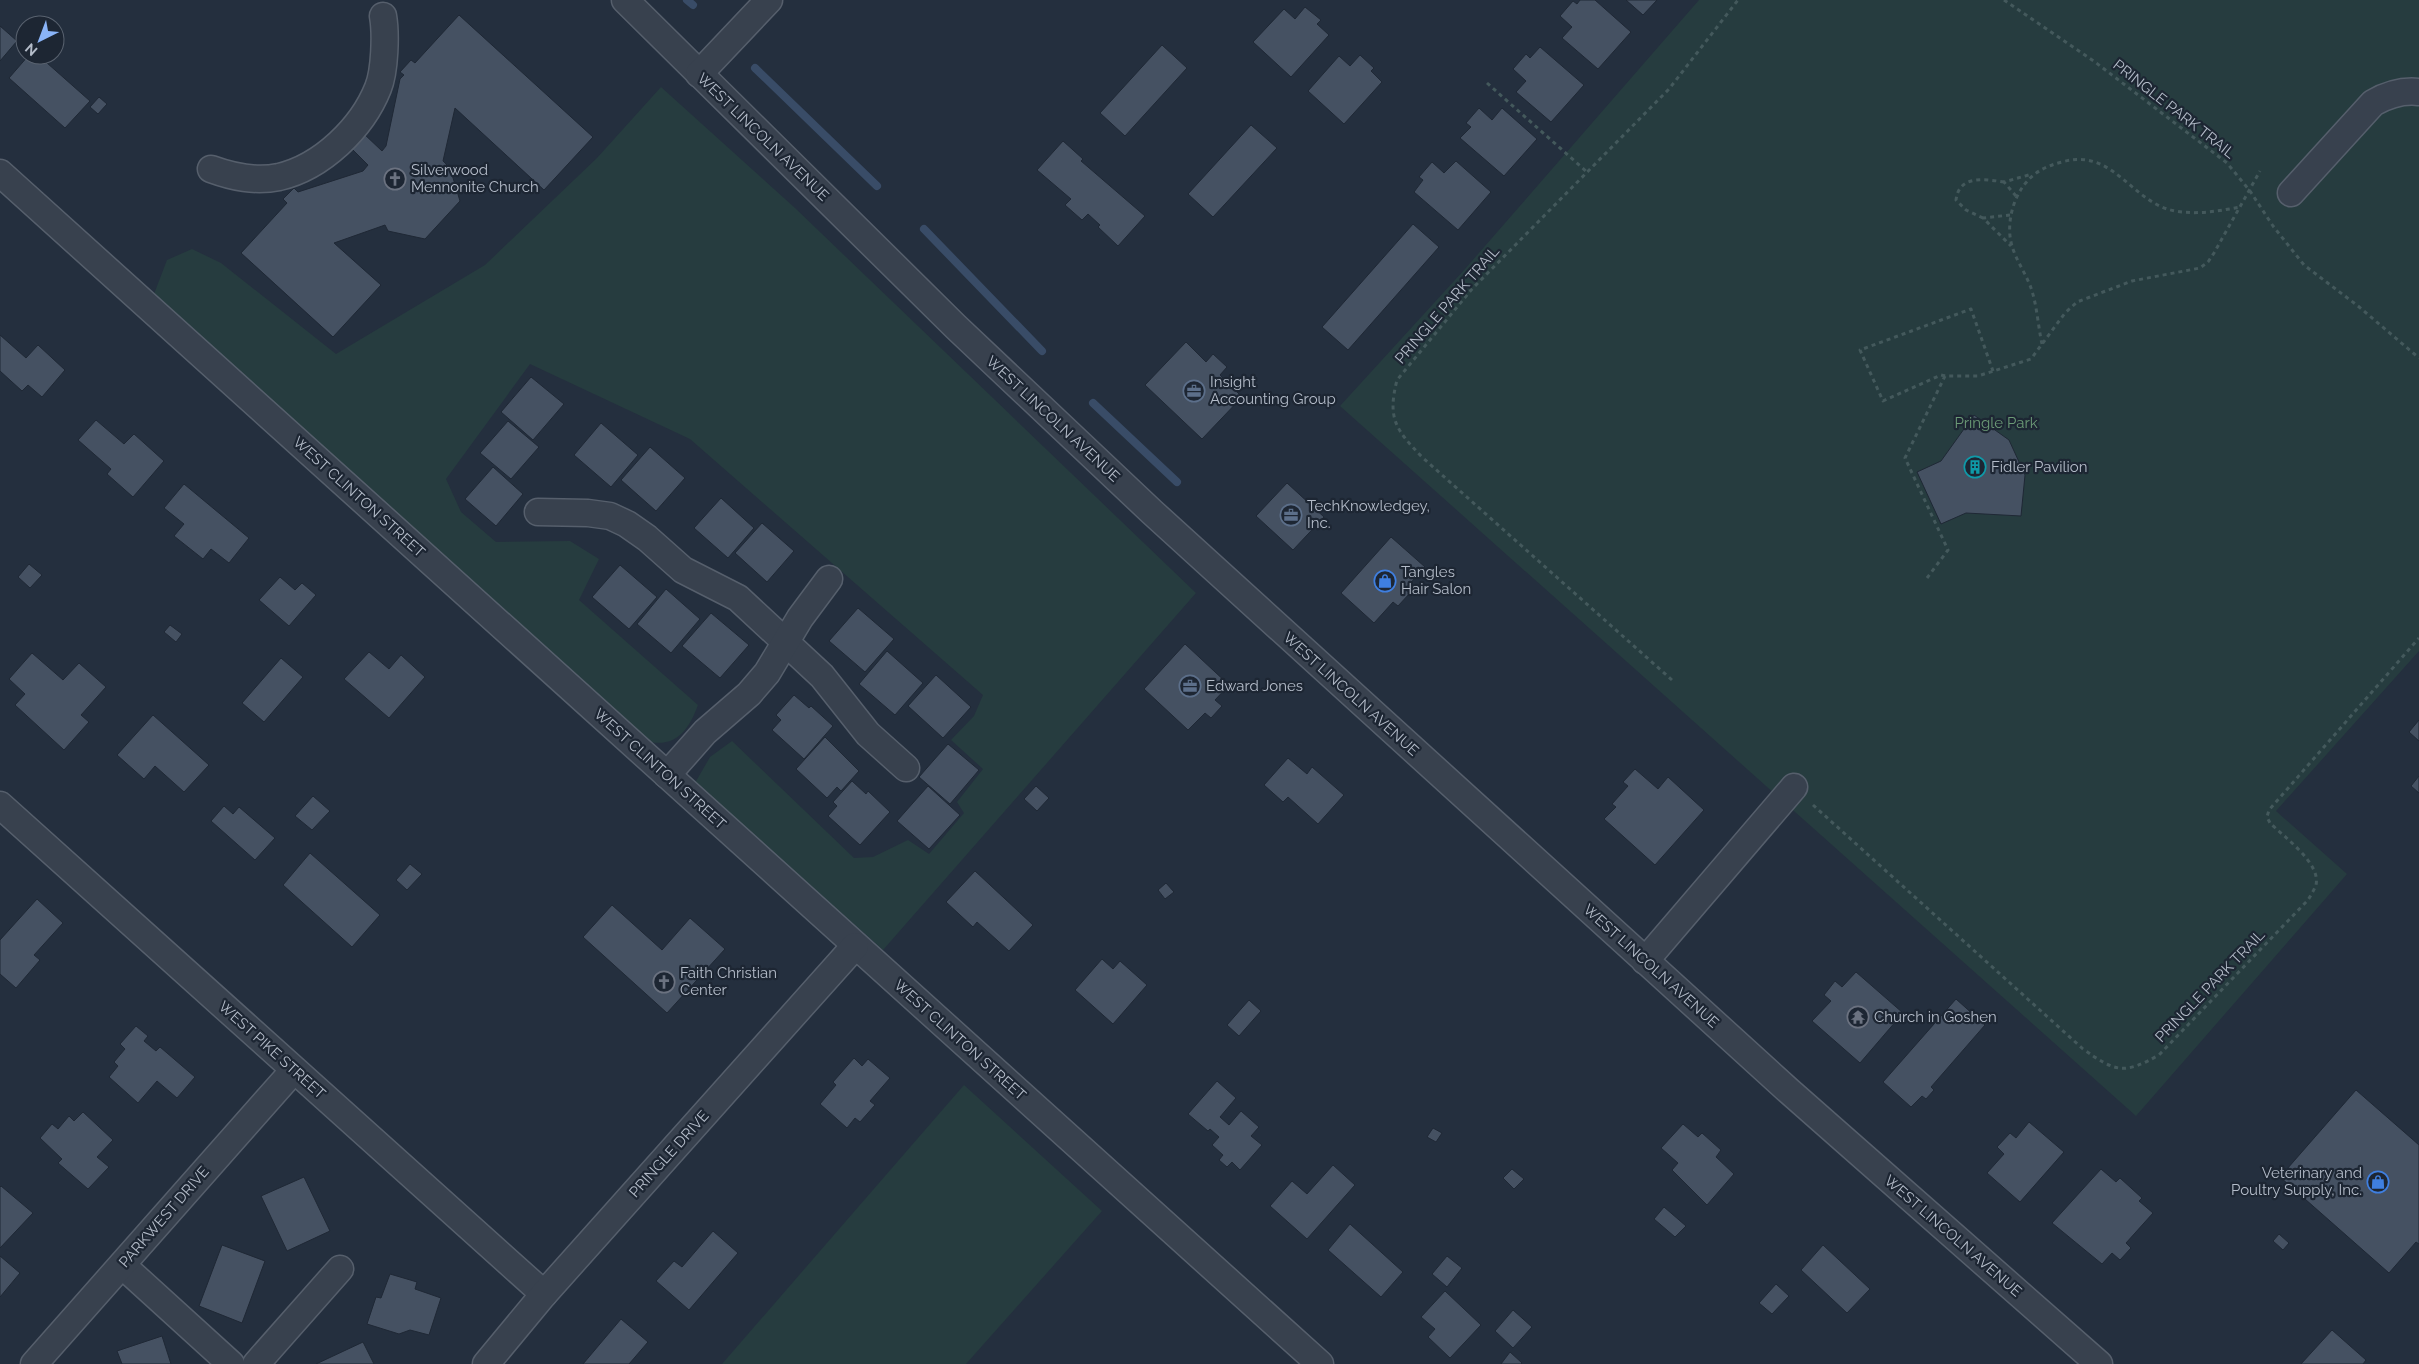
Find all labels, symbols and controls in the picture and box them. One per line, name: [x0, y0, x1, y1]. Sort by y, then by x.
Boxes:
north arrow: [15, 15, 65, 65]
text: N: [22, 40, 41, 59]
street label: PRINGLE PARK TRAIL: [2109, 56, 2239, 162]
street label: WEST LINCOLN AVENUE: [693, 69, 833, 205]
place label: Silverwood Mennonite Church: [411, 161, 539, 196]
church icon: Silverwood Mennonite Church: [383, 167, 407, 191]
street label: PRINGLE PARK TRAIL: [1391, 242, 1503, 367]
street label: WEST LINCOLN AVENUE: [982, 352, 1124, 486]
place label: Insight Accounting Group: [1210, 373, 1336, 408]
office icon: Insight Accounting Group: [1182, 379, 1206, 403]
park label: Pringle Park: [1954, 414, 2038, 432]
street label: WEST CLINTON STREET: [289, 433, 429, 561]
building icon: Fidler Pavilion: [1963, 455, 1987, 479]
place label: Fidler Pavilion: [1991, 458, 2088, 476]
place label: TechKnowledgey, Inc.: [1307, 497, 1430, 532]
office icon: TechKnowledgey, Inc.: [1279, 503, 1303, 527]
place label: Tangles Hair Salon: [1401, 563, 1471, 598]
shop icon: Tangles Hair Salon: [1373, 569, 1397, 593]
street label: WEST LINCOLN AVENUE: [1280, 628, 1422, 760]
office icon: Edward Jones: [1178, 674, 1202, 698]
place label: Edward Jones: [1206, 677, 1303, 695]
street label: WEST CLINTON STREET: [590, 705, 730, 833]
street label: WEST LINCOLN AVENUE: [1580, 900, 1722, 1032]
street label: PRINGLE PARK TRAIL: [2152, 926, 2269, 1046]
place label: Faith Christian Center: [680, 964, 777, 999]
church icon: Faith Christian Center: [652, 970, 676, 994]
street label: WEST CLINTON STREET: [890, 976, 1030, 1104]
street label: WEST PIKE STREET: [215, 997, 329, 1103]
temple icon: Church in Goshen: [1846, 1005, 1870, 1029]
place label: Church in Goshen: [1874, 1008, 1997, 1026]
street label: PRINGLE DRIVE: [625, 1107, 713, 1201]
street label: PARKWEST DRIVE: [115, 1163, 213, 1271]
place label: Veterinary and Poultry Supply, Inc.: [2231, 1164, 2362, 1199]
shop icon: Veterinary and Poultry Supply, Inc.: [2366, 1170, 2390, 1194]
street label: WEST LINCOLN AVENUE: [1881, 1171, 2025, 1301]

